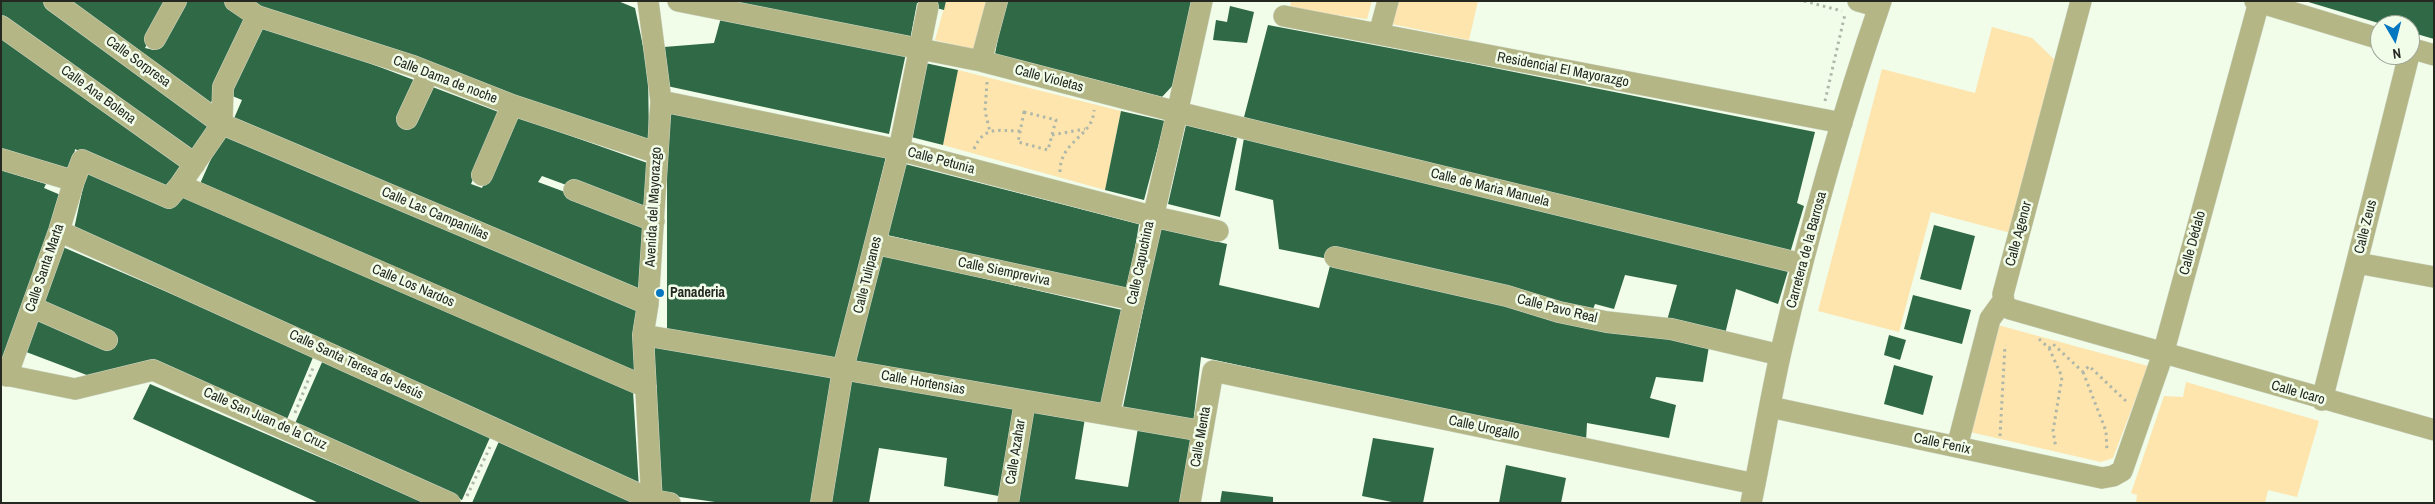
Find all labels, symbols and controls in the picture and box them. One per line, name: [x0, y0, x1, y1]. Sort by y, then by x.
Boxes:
north arrow: [2370, 15, 2420, 65]
street label: Calle Sorpresa: [102, 33, 174, 91]
text: N: [2392, 44, 2402, 63]
street label: Residencial El Mayorazgo: [1496, 49, 1630, 91]
street label: Calle Dama de noche: [390, 52, 500, 108]
street label: Calle Ana Bolena: [57, 62, 139, 128]
street label: Calle Violetas: [1013, 62, 1085, 96]
street label: Calle Petunia: [906, 144, 976, 178]
street label: Avenida del Mayorazgo: [642, 146, 666, 268]
street label: Calle de Maria Manuela: [1429, 165, 1551, 211]
street label: Calle Las Campanillas: [379, 184, 491, 244]
street label: Carretera de la Barrosa: [1783, 190, 1831, 310]
street label: Calle Zeus: [2351, 198, 2381, 256]
street label: Calle Agenor: [2002, 200, 2036, 268]
street label: Calle Dédalo: [2176, 209, 2210, 277]
street label: Calle Capuchina: [1124, 220, 1158, 306]
street label: Calle Santa Marta: [22, 222, 68, 314]
street label: Calle Tulipanes: [850, 235, 886, 315]
street label: Calle Siempreviva: [956, 254, 1052, 290]
street label: Calle Los Nardos: [369, 261, 457, 311]
place label: Panaderia: [670, 285, 725, 301]
marker: Panaderia: [654, 287, 666, 299]
street label: Calle Pavo Real: [1515, 291, 1599, 327]
street label: Calle Santa Teresa de Jesús: [286, 327, 426, 403]
street label: Calle Hortensias: [880, 367, 966, 399]
street label: Calle Icaro: [2269, 377, 2327, 409]
street label: Calle San Juan de la Cruz: [201, 384, 329, 454]
street label: Calle Menta: [1187, 405, 1215, 469]
street label: Calle Urogallo: [1447, 412, 1521, 444]
street label: Calle Azahar: [1003, 418, 1029, 486]
street label: Calle Fenix: [1912, 430, 1972, 458]

